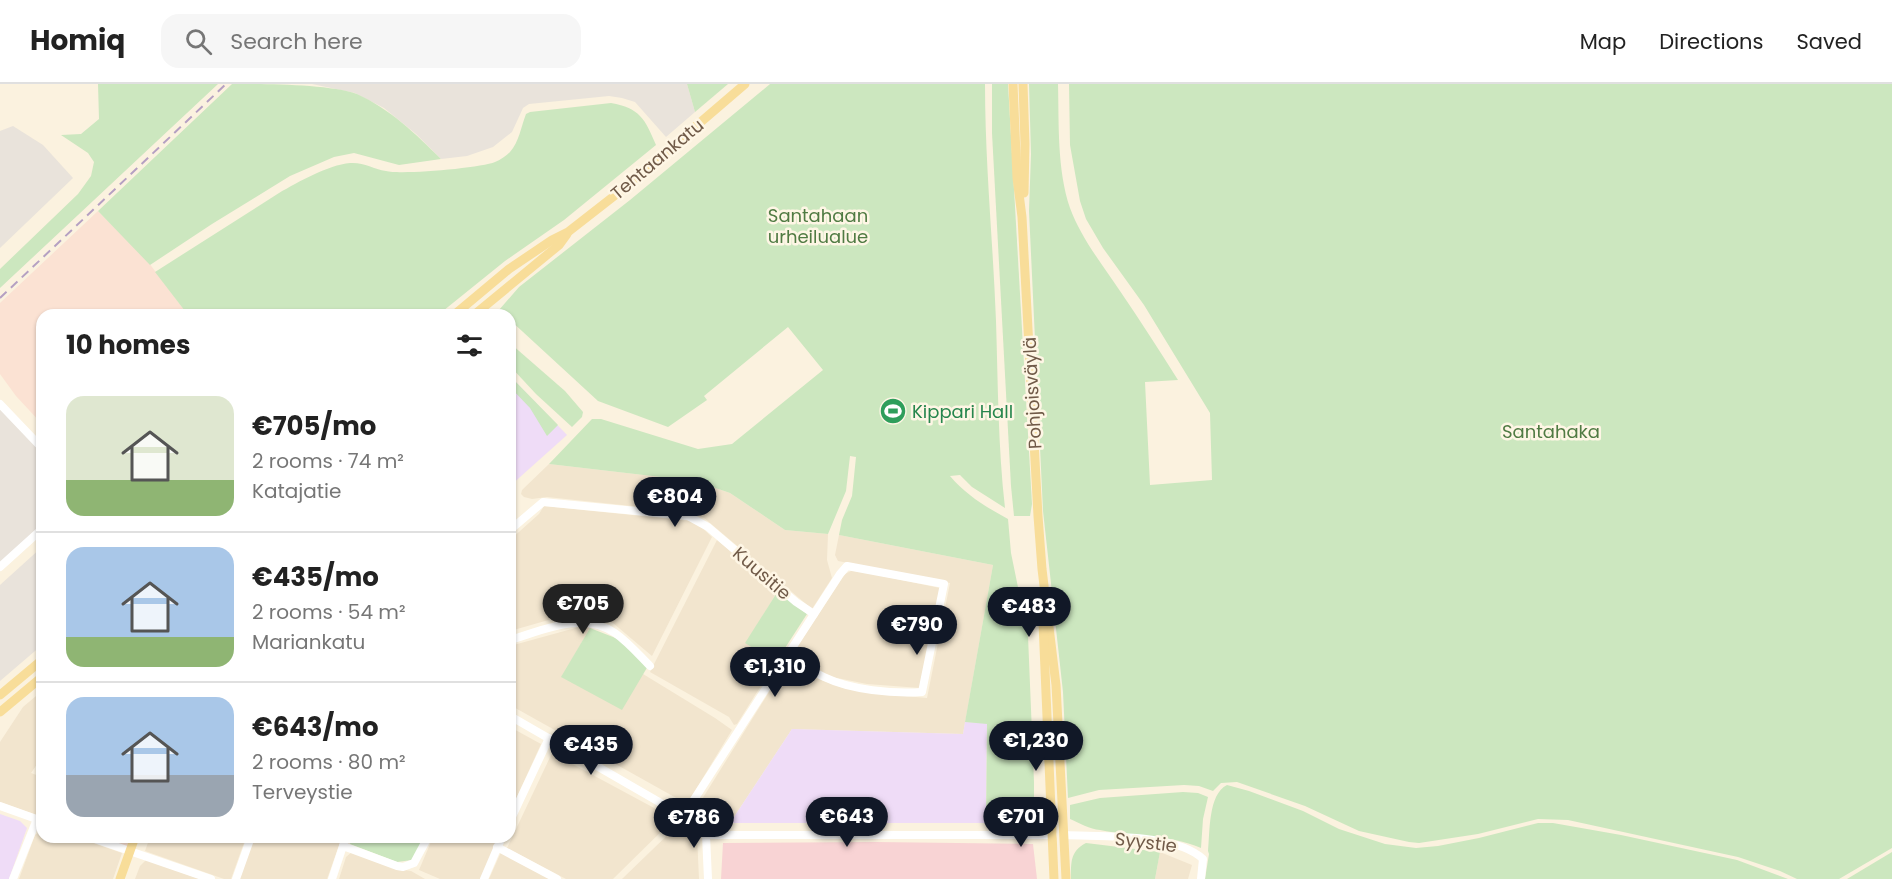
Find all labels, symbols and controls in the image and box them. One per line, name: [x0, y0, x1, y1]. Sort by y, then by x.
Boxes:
search box: [161, 14, 581, 68]
text: Homiq: [30, 21, 125, 60]
icon: search: [182, 25, 215, 58]
text: Search here: [230, 26, 363, 57]
text: Map: [1580, 27, 1626, 56]
text: Directions: [1659, 27, 1763, 56]
text: Saved: [1796, 27, 1862, 56]
street label: Tehtaankatu: [605, 113, 709, 205]
park label: Santahaan urheilualue: [768, 203, 868, 249]
text: 10 homes: [66, 327, 190, 363]
icon: filters: [453, 329, 486, 362]
street label: Pohjoisväylä: [1017, 336, 1047, 450]
sports icon: Kippari Hall: [878, 396, 908, 426]
place label: Kippari Hall: [912, 399, 1013, 424]
text: €705/mo: [252, 408, 376, 444]
park label: Santahaka: [1502, 419, 1600, 444]
icon: home: [114, 420, 186, 492]
text: 2 rooms · 74 m²: [252, 447, 404, 475]
text: Katajatie: [252, 477, 341, 505]
pin: €804: [639, 477, 711, 528]
text: €804: [647, 482, 703, 510]
street label: Kuusitie: [727, 541, 797, 605]
text: €435/mo: [252, 559, 379, 595]
icon: home: [114, 571, 186, 643]
pin: €705: [547, 584, 619, 635]
pin: €483: [993, 587, 1065, 638]
text: €705: [557, 589, 609, 617]
text: €483: [1002, 592, 1056, 620]
text: 2 rooms · 54 m²: [252, 598, 406, 626]
pin: €790: [881, 605, 953, 656]
text: €790: [891, 610, 943, 638]
text: Mariankatu: [252, 628, 365, 656]
pin: €1,310: [726, 647, 824, 698]
text: €1,310: [744, 652, 806, 680]
text: €643/mo: [252, 709, 378, 745]
icon: home: [114, 721, 186, 793]
pin: €1,230: [987, 721, 1085, 772]
pin: €435: [555, 725, 627, 776]
text: €1,230: [1003, 726, 1069, 754]
text: €435: [564, 730, 618, 758]
text: 2 rooms · 80 m²: [252, 748, 406, 776]
text: Terveystie: [252, 778, 353, 806]
pin: €643: [811, 797, 883, 848]
pin: €701: [985, 797, 1057, 848]
pin: €786: [658, 798, 730, 849]
text: €643: [820, 802, 874, 830]
text: €701: [997, 802, 1045, 830]
text: €786: [668, 803, 720, 831]
street label: Syystie: [1114, 826, 1178, 858]

